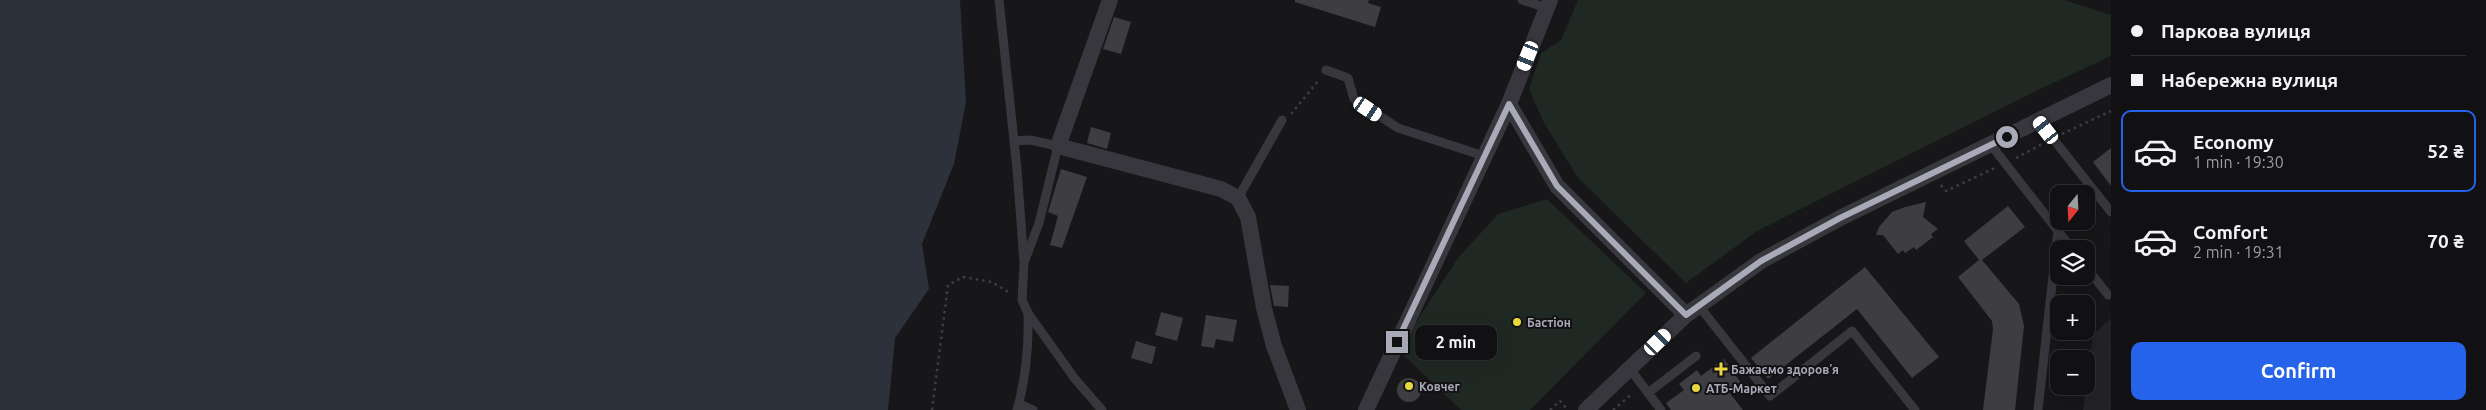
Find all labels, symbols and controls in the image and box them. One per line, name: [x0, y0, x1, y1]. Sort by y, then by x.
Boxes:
text: Паркова вулиця: [2161, 20, 2311, 42]
car: [1515, 39, 1540, 73]
text: Набережна вулиця: [2161, 69, 2338, 91]
car: [1351, 94, 1384, 124]
car: [2030, 114, 2061, 146]
route start: [1996, 126, 2018, 148]
icon: car: [2133, 129, 2178, 174]
text: Economy: [2193, 131, 2274, 153]
text: 52 ₴: [2427, 140, 2464, 162]
text: 1 min · 19:30: [2193, 153, 2284, 171]
north arrow: [2050, 185, 2095, 230]
map controls: [2050, 185, 2095, 395]
icon: car: [2133, 219, 2178, 264]
text: Comfort: [2193, 221, 2268, 243]
text: 70 ₴: [2427, 230, 2464, 252]
button: layers: [2050, 240, 2095, 285]
text: 2 min · 19:31: [2193, 243, 2284, 261]
button: +: [2050, 295, 2095, 340]
marker: Бастіон: [1511, 316, 1523, 328]
place label: Бастіон: [1527, 316, 1571, 329]
callout: 2 min: [1414, 324, 1497, 360]
car: [1642, 326, 1674, 358]
route end: [1386, 331, 1408, 353]
text: 2 min: [1436, 333, 1476, 351]
button: Confirm: [2131, 342, 2466, 400]
button: −: [2050, 350, 2095, 395]
marker: Бажаємо здоровʼя: [1715, 363, 1727, 375]
place label: Бажаємо здоровʼя: [1731, 363, 1839, 376]
marker: Ковчег: [1403, 380, 1415, 392]
place label: Ковчег: [1419, 380, 1460, 393]
marker: АТБ-Маркет: [1690, 382, 1702, 394]
place label: АТБ-Маркет: [1706, 382, 1777, 395]

